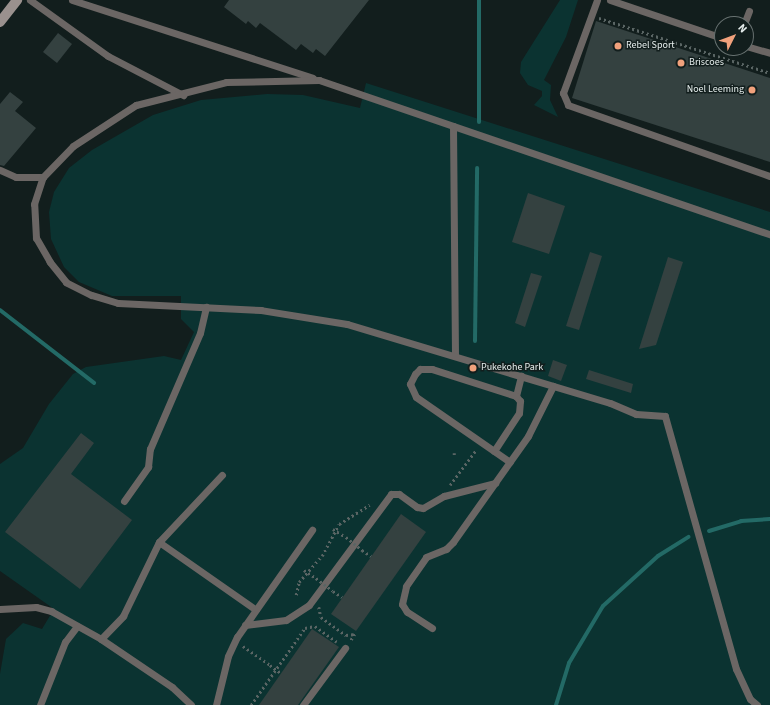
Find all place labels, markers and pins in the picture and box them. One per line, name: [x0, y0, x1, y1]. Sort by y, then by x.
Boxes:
place label: Rebel Sport: [626, 40, 675, 52]
marker: Rebel Sport: [613, 41, 623, 51]
place label: Briscoes: [689, 57, 724, 69]
marker: Briscoes: [676, 58, 686, 68]
place label: Noel Leeming: [687, 84, 744, 96]
marker: Noel Leeming: [747, 85, 757, 95]
place label: Pukekohe Park: [481, 362, 543, 374]
marker: Pukekohe Park: [468, 363, 478, 373]

